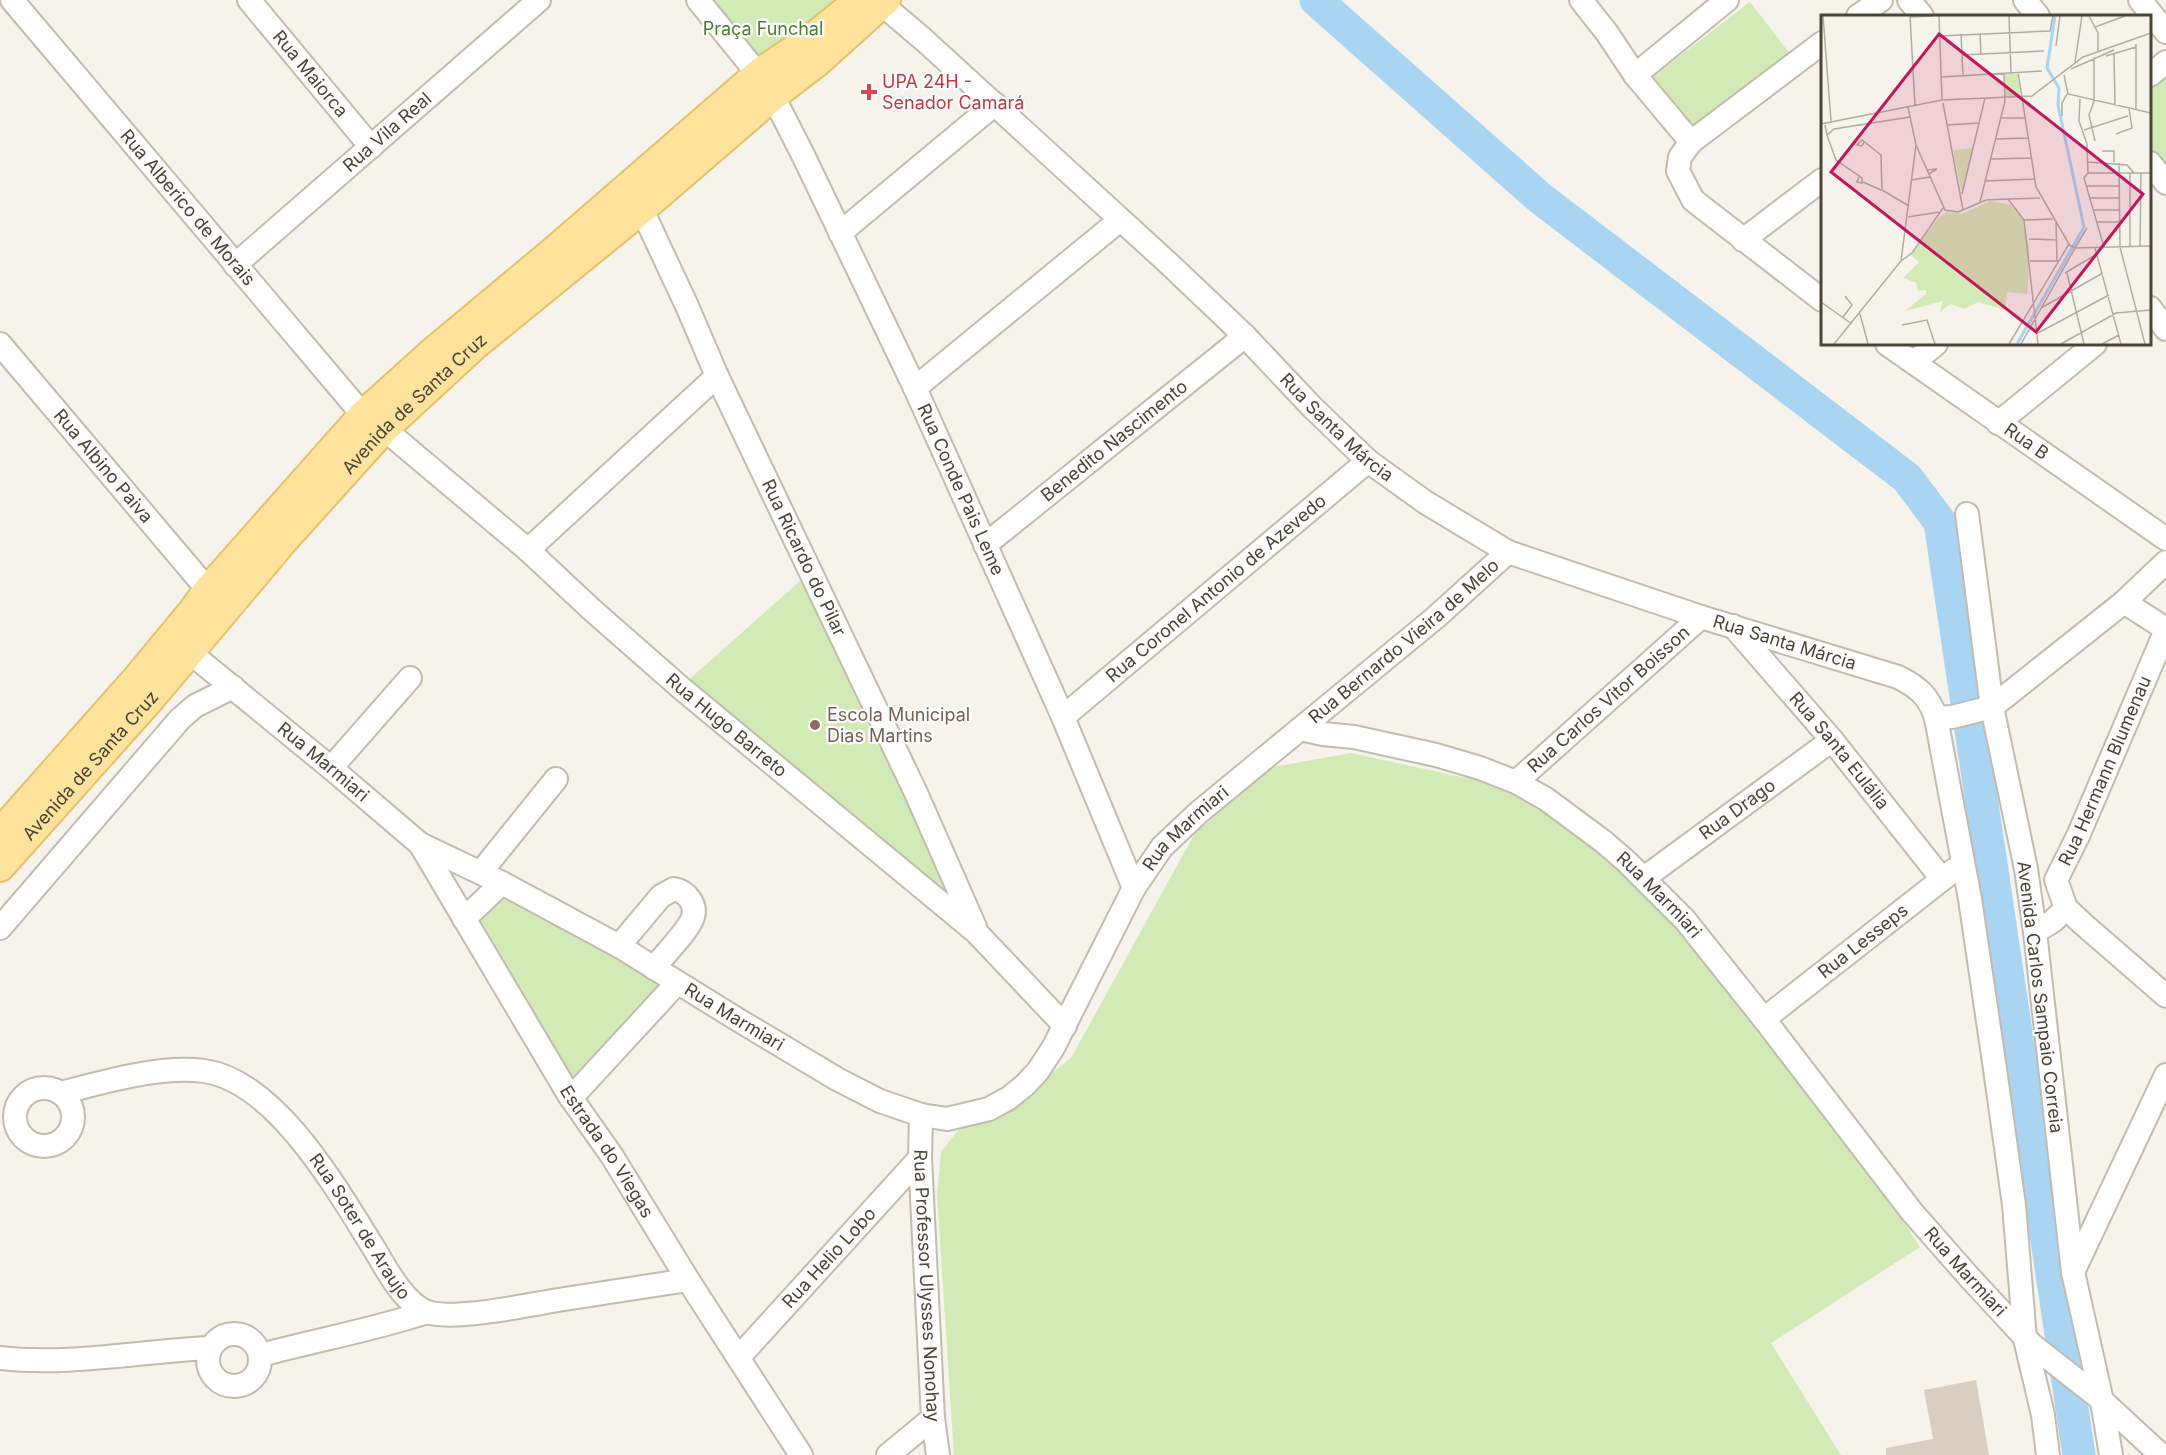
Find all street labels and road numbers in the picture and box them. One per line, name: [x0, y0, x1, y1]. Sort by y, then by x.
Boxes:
street label: Rua Maiorca: [269, 26, 353, 121]
street label: Rua Vila Real: [339, 88, 435, 176]
street label: Rua Alberico de Morais: [116, 125, 260, 290]
street label: Avenida de Santa Cruz: [338, 329, 491, 478]
street label: Rua Santa Márcia: [1276, 369, 1398, 486]
street label: Benedito Nascimento: [1037, 376, 1191, 506]
street label: Rua Conde Pais Leme: [913, 400, 1009, 579]
street label: Rua Albino Paiva: [50, 405, 158, 527]
street label: Rua B: [2000, 418, 2053, 464]
street label: Rua Ricardo do Pilar: [758, 476, 851, 639]
street label: Rua Coronel Antonio de Azevedo: [1102, 490, 1330, 686]
street label: Rua Bernardo Vieira de Melo: [1304, 554, 1503, 728]
street label: Rua Santa Márcia: [1711, 610, 1859, 674]
street label: Rua Carlos Vitor Boisson: [1523, 621, 1694, 777]
street label: Rua Hugo Barreto: [662, 669, 791, 781]
street label: Rua Hermann Blumenau: [2054, 672, 2155, 869]
street label: Avenida de Santa Cruz: [18, 686, 163, 844]
street label: Rua Santa Eulália: [1785, 688, 1894, 814]
street label: Rua Marmiari: [273, 718, 373, 806]
street label: Rua Drago: [1695, 774, 1779, 844]
street label: Rua Marmiari: [1138, 781, 1233, 874]
street label: Rua Marmiari: [1613, 847, 1706, 942]
street label: Avenida Carlos Sampaio Correia: [2013, 860, 2068, 1134]
street label: Rua Lesseps: [1814, 899, 1912, 982]
street label: Rua Marmiari: [681, 978, 788, 1055]
street label: Estrada do Viegas: [556, 1082, 658, 1221]
street label: Rua Soter de Araujo: [305, 1149, 415, 1304]
street label: Rua Professor Ulysses Nonohay: [910, 1149, 944, 1423]
street label: Rua Helio Lobo: [778, 1203, 880, 1312]
street label: Rua Marmiari: [1920, 1223, 2011, 1320]

